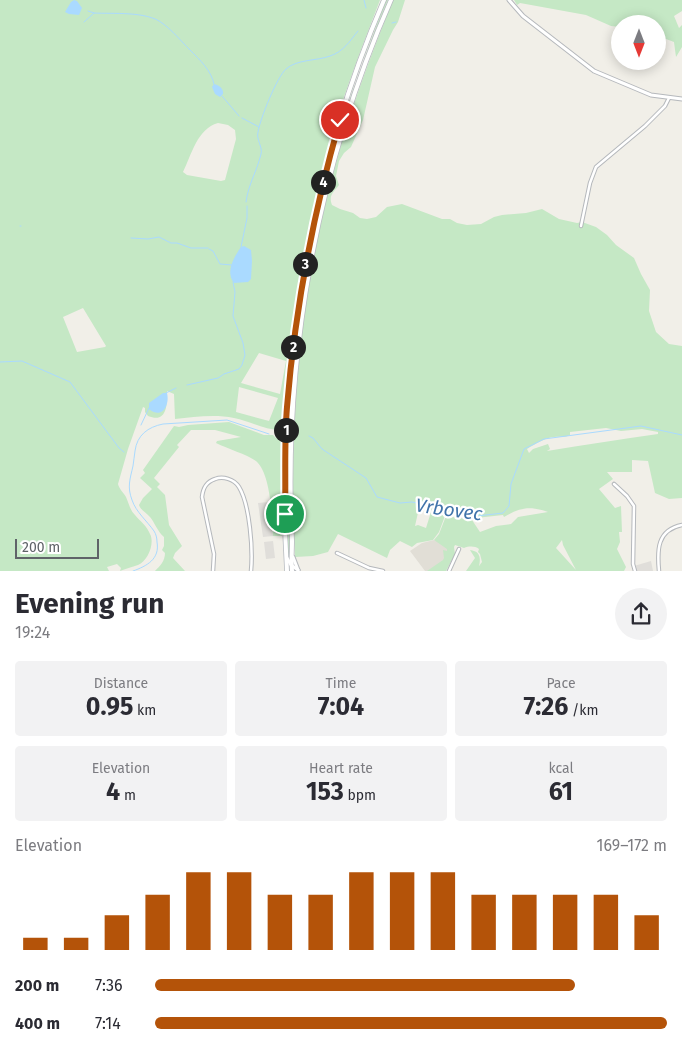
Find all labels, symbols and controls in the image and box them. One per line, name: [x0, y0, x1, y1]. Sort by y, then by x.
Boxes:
north arrow: [611, 15, 666, 70]
map controls: [611, 15, 666, 70]
pin: [319, 99, 361, 141]
icon: check: [326, 106, 354, 134]
pin: 4: [310, 170, 336, 194]
text: 4: [320, 174, 327, 191]
pin: 3: [292, 252, 318, 276]
text: 3: [302, 256, 309, 273]
pin: 2: [280, 334, 306, 360]
text: 2: [290, 339, 297, 356]
pin: 1: [274, 418, 298, 442]
text: 1: [283, 422, 290, 439]
pin: [264, 493, 306, 535]
water label: Vrbovec: [414, 493, 484, 526]
icon: arrive: [271, 500, 299, 528]
scale bar: [15, 536, 99, 559]
text: 200 m: [22, 539, 60, 556]
text: Evening run: [15, 587, 164, 620]
button: share: [615, 588, 667, 640]
text: 19:24: [15, 623, 50, 642]
text: Distance: [94, 675, 148, 692]
text: Time: [326, 675, 356, 692]
text: Pace: [546, 675, 576, 692]
text: 0.95: [86, 692, 133, 722]
text: 7:04: [318, 692, 364, 722]
text: 7:26: [524, 692, 568, 722]
text: km: [133, 702, 156, 719]
text: /km: [568, 702, 598, 719]
text: Elevation: [92, 760, 150, 777]
text: Heart rate: [309, 760, 373, 777]
text: kcal: [548, 760, 574, 777]
text: 4: [106, 777, 120, 807]
text: 153: [306, 777, 344, 807]
text: 61: [549, 777, 573, 807]
text: m: [120, 787, 136, 804]
text: bpm: [344, 787, 376, 804]
text: Elevation: [15, 836, 82, 855]
text: 169–172 m: [597, 836, 667, 855]
text: 200 m: [15, 976, 59, 995]
text: 7:36: [95, 976, 123, 995]
text: 400 m: [15, 1014, 60, 1033]
text: 7:14: [95, 1014, 121, 1033]

